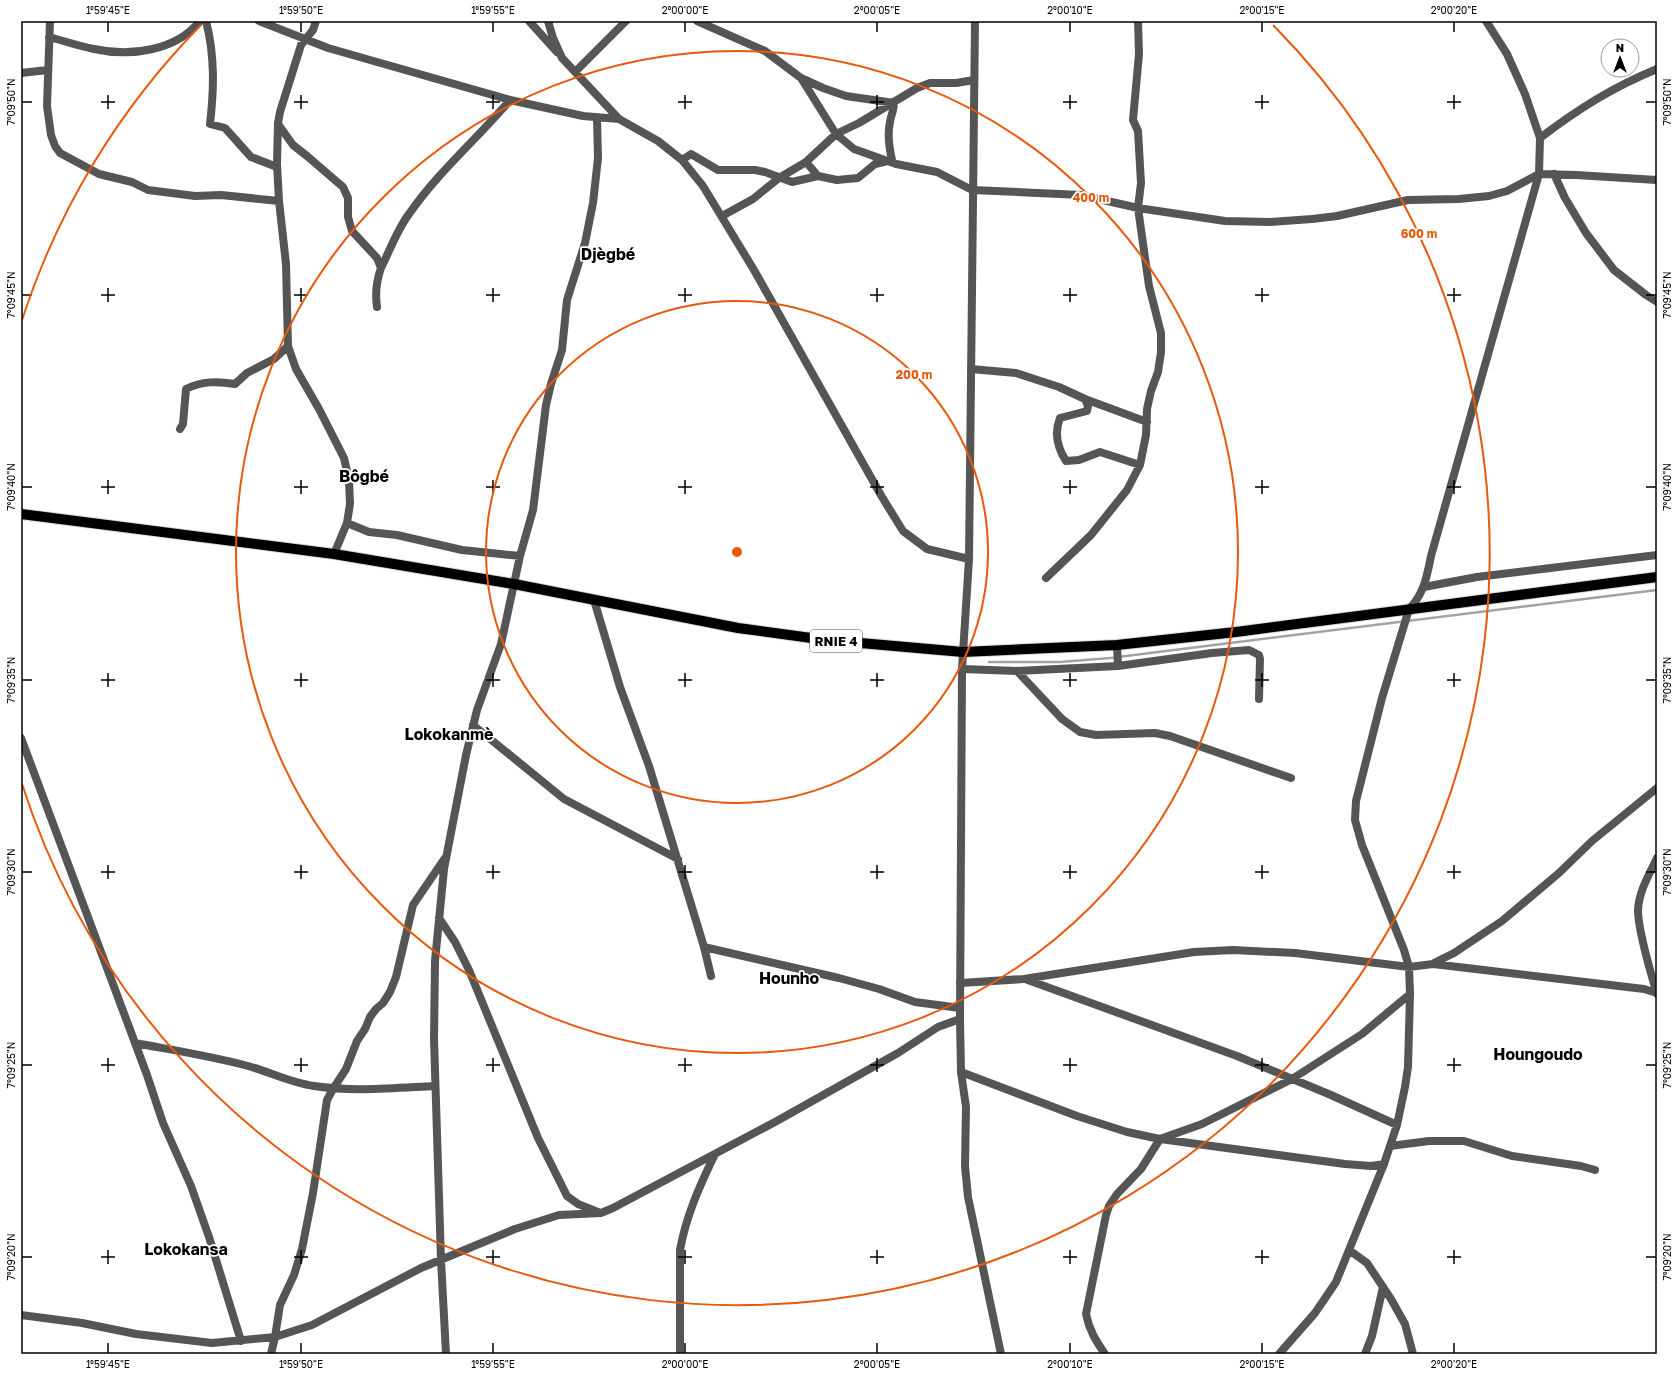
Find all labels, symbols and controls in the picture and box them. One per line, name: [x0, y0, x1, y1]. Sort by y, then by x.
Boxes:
text: 1°59'45"E: [86, 4, 130, 16]
text: 1°59'50"E: [279, 4, 323, 16]
text: 1°59'55"E: [471, 4, 515, 16]
text: 2°00'00"E: [662, 4, 708, 16]
text: 2°00'05"E: [854, 4, 900, 16]
text: 2°00'10"E: [1047, 4, 1093, 16]
text: 2°00'15"E: [1240, 4, 1284, 16]
text: 2°00'20"E: [1431, 4, 1477, 16]
north arrow: [1600, 38, 1640, 78]
text: N: [1616, 41, 1624, 54]
text: 7°09'50"N: [5, 78, 17, 126]
text: 7°09'50"N: [1661, 78, 1673, 126]
text: 400 m: [1073, 190, 1109, 205]
text: 600 m: [1401, 226, 1437, 241]
district label: Djègbé: [581, 244, 635, 264]
text: 7°09'45"N: [5, 271, 17, 319]
text: 7°09'45"N: [1661, 271, 1673, 319]
text: 200 m: [896, 367, 932, 382]
text: 7°09'40"N: [5, 463, 17, 511]
text: 7°09'40"N: [1661, 463, 1673, 511]
district label: Bôgbé: [339, 466, 389, 486]
centre of rings: [730, 545, 744, 559]
road number: RNIE 4: [810, 630, 862, 652]
text: 7°09'35"N: [5, 657, 17, 703]
text: 7°09'35"N: [1661, 657, 1673, 703]
district label: Lokokanmè: [405, 724, 493, 744]
text: 7°09'30"N: [5, 848, 17, 896]
text: 7°09'30"N: [1661, 848, 1673, 896]
district label: Hounho: [759, 968, 820, 988]
text: 7°09'25"N: [5, 1042, 17, 1088]
text: 7°09'25"N: [1661, 1042, 1673, 1088]
district label: Houngoudo: [1493, 1044, 1583, 1064]
text: 7°09'20"N: [5, 1233, 17, 1281]
text: 7°09'20"N: [1661, 1233, 1673, 1281]
district label: Lokokansa: [144, 1239, 228, 1259]
text: 1°59'45"E: [86, 1358, 130, 1370]
text: 1°59'50"E: [279, 1358, 323, 1370]
text: 1°59'55"E: [471, 1358, 515, 1370]
text: 2°00'00"E: [662, 1358, 708, 1370]
text: 2°00'05"E: [854, 1358, 900, 1370]
text: 2°00'10"E: [1047, 1358, 1093, 1370]
text: 2°00'15"E: [1240, 1358, 1284, 1370]
text: 2°00'20"E: [1431, 1358, 1477, 1370]

